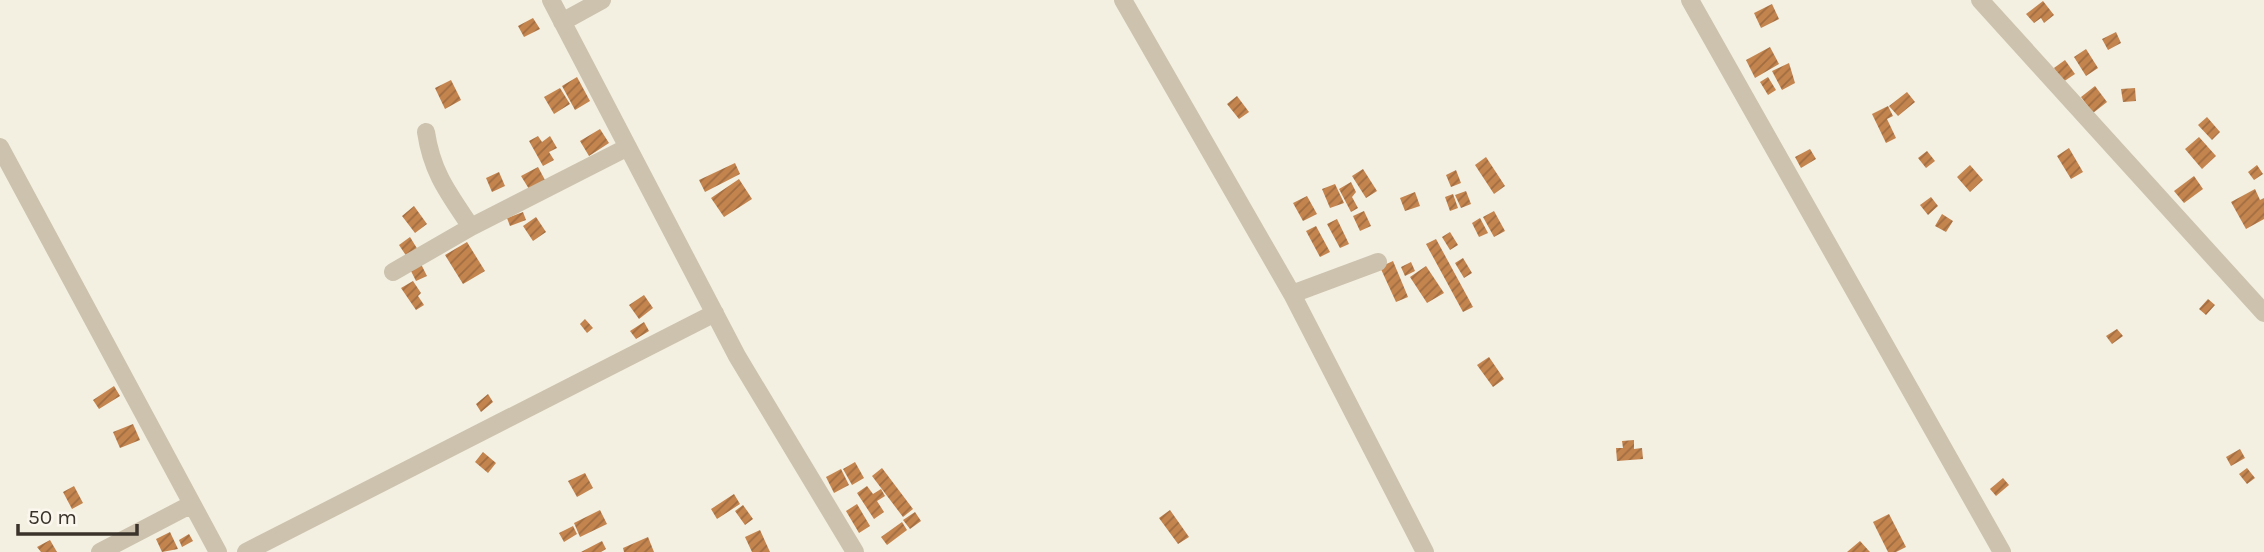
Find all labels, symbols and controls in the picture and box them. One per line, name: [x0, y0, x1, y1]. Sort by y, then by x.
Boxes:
scale bar: [18, 492, 136, 536]
text: 50 m: [28, 505, 77, 529]

